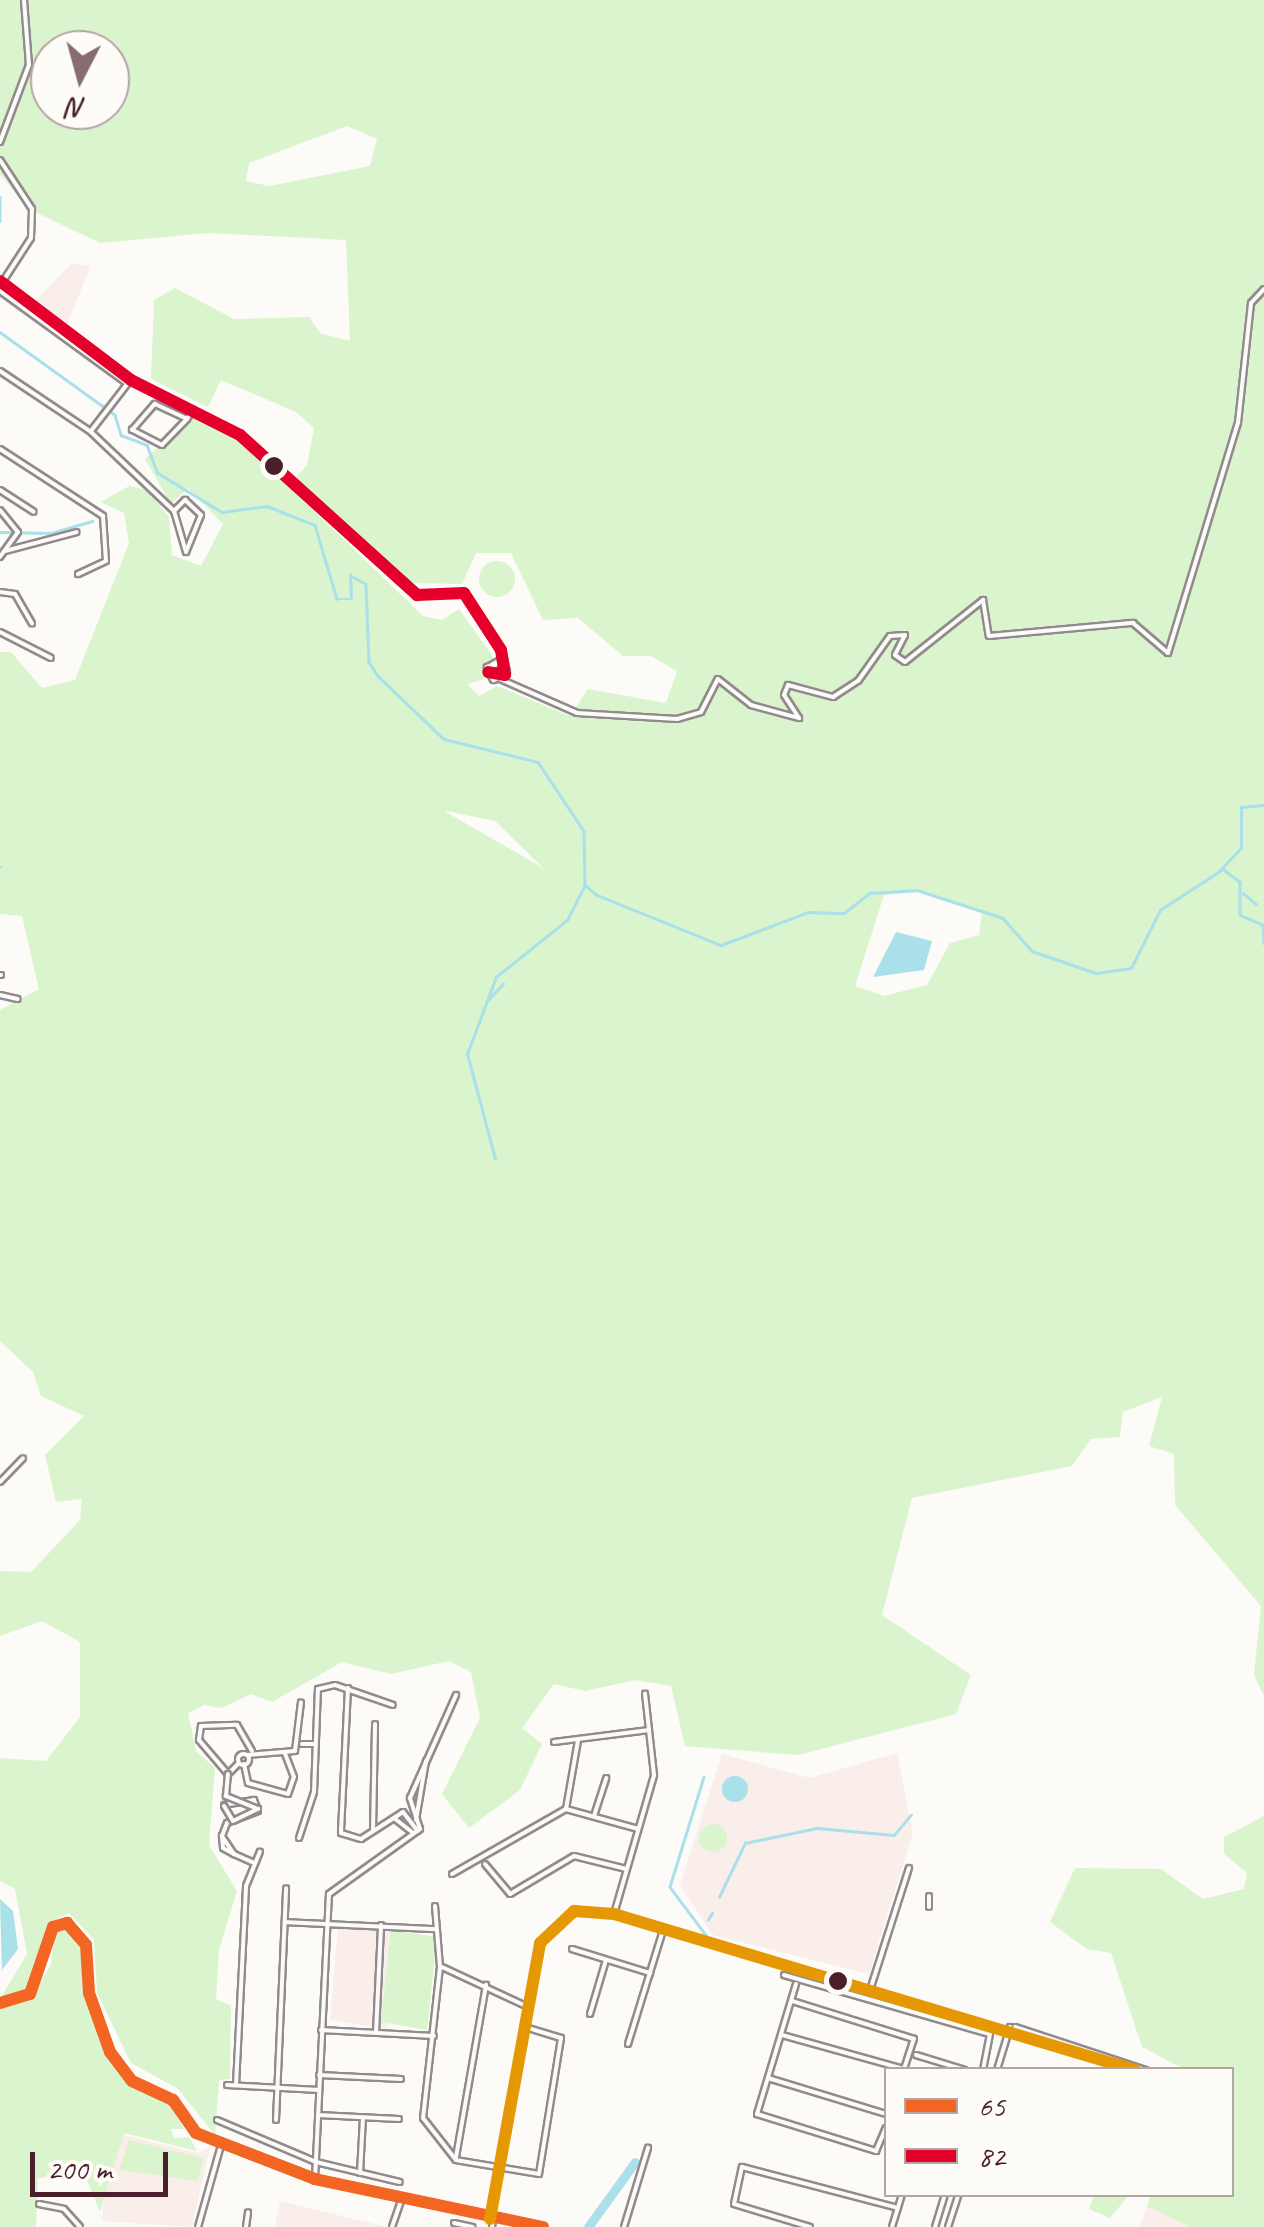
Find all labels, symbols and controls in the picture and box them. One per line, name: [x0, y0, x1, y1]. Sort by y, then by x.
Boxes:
north arrow: [30, 30, 130, 130]
text: N: [67, 90, 87, 127]
unlabelled marker: [264, 456, 284, 476]
unlabelled marker: [828, 1971, 848, 1991]
legend: [884, 2067, 1234, 2197]
text: 65: [978, 2087, 1005, 2125]
scale bar: [35, 2132, 172, 2194]
text: 82: [978, 2137, 1005, 2175]
text: 200 m: [47, 2150, 112, 2188]

